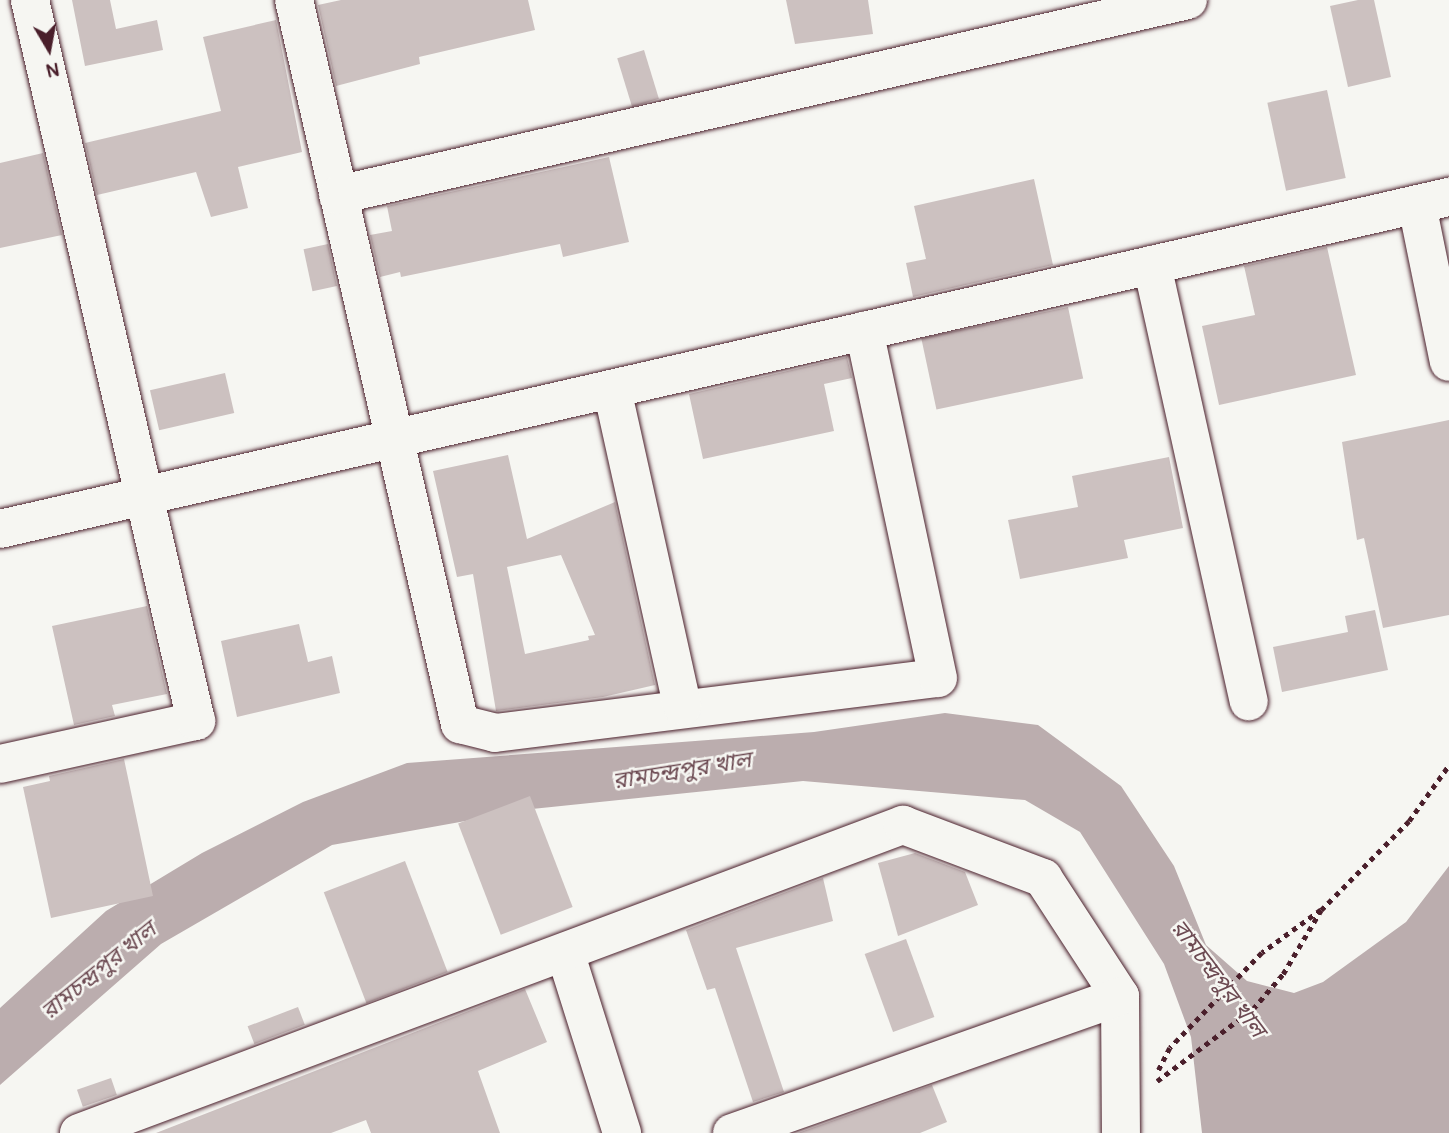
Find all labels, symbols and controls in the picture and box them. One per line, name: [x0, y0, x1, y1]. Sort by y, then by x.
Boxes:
north arrow: [14, 14, 84, 84]
text: N: [44, 57, 61, 83]
water label: রামচন্দ্রপুর খাল: [611, 746, 753, 796]
water label: রামচন্দ্রপুর খাল: [1165, 915, 1271, 1043]
water label: রামচন্দ্রপুর খাল: [36, 916, 162, 1026]

